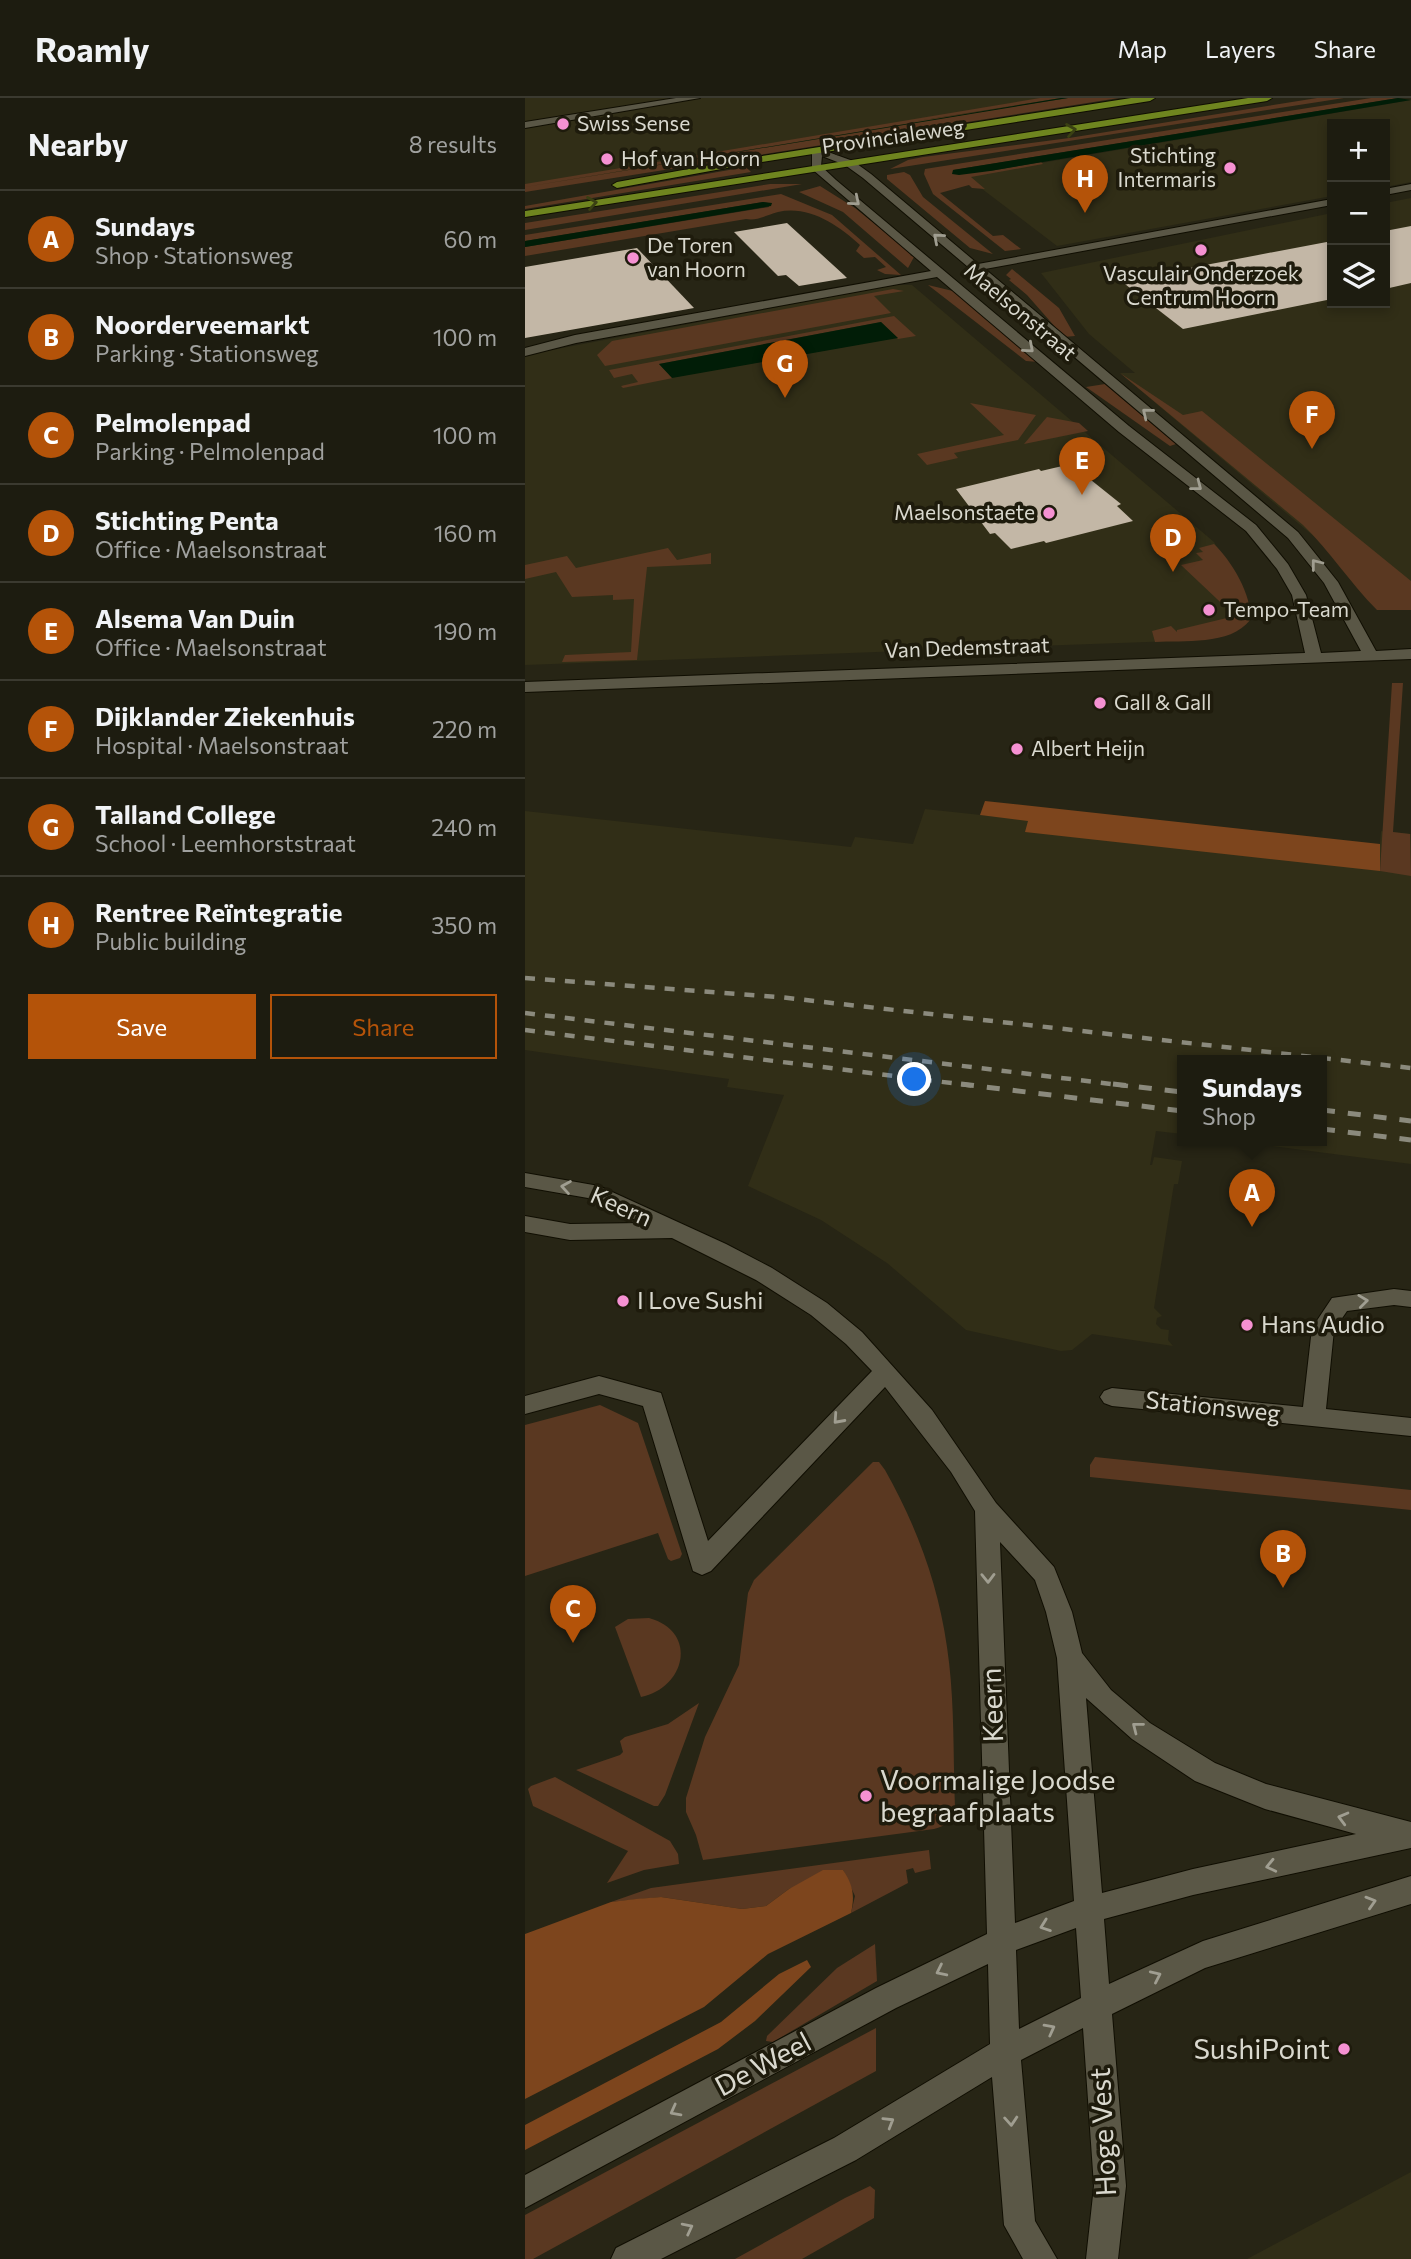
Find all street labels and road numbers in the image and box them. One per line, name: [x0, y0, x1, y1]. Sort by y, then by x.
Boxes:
street label: Provincialeweg: [820, 113, 966, 158]
street label: Maelsonstraat: [960, 257, 1082, 365]
street label: Van Dedemstraat: [884, 631, 1050, 662]
street label: Keern: [587, 1179, 657, 1232]
street label: Stationsweg: [1144, 1384, 1282, 1427]
street label: Keern: [973, 1667, 1009, 1743]
street label: De Weel: [709, 2024, 816, 2103]
street label: Hoge Vest: [1082, 2067, 1122, 2197]

